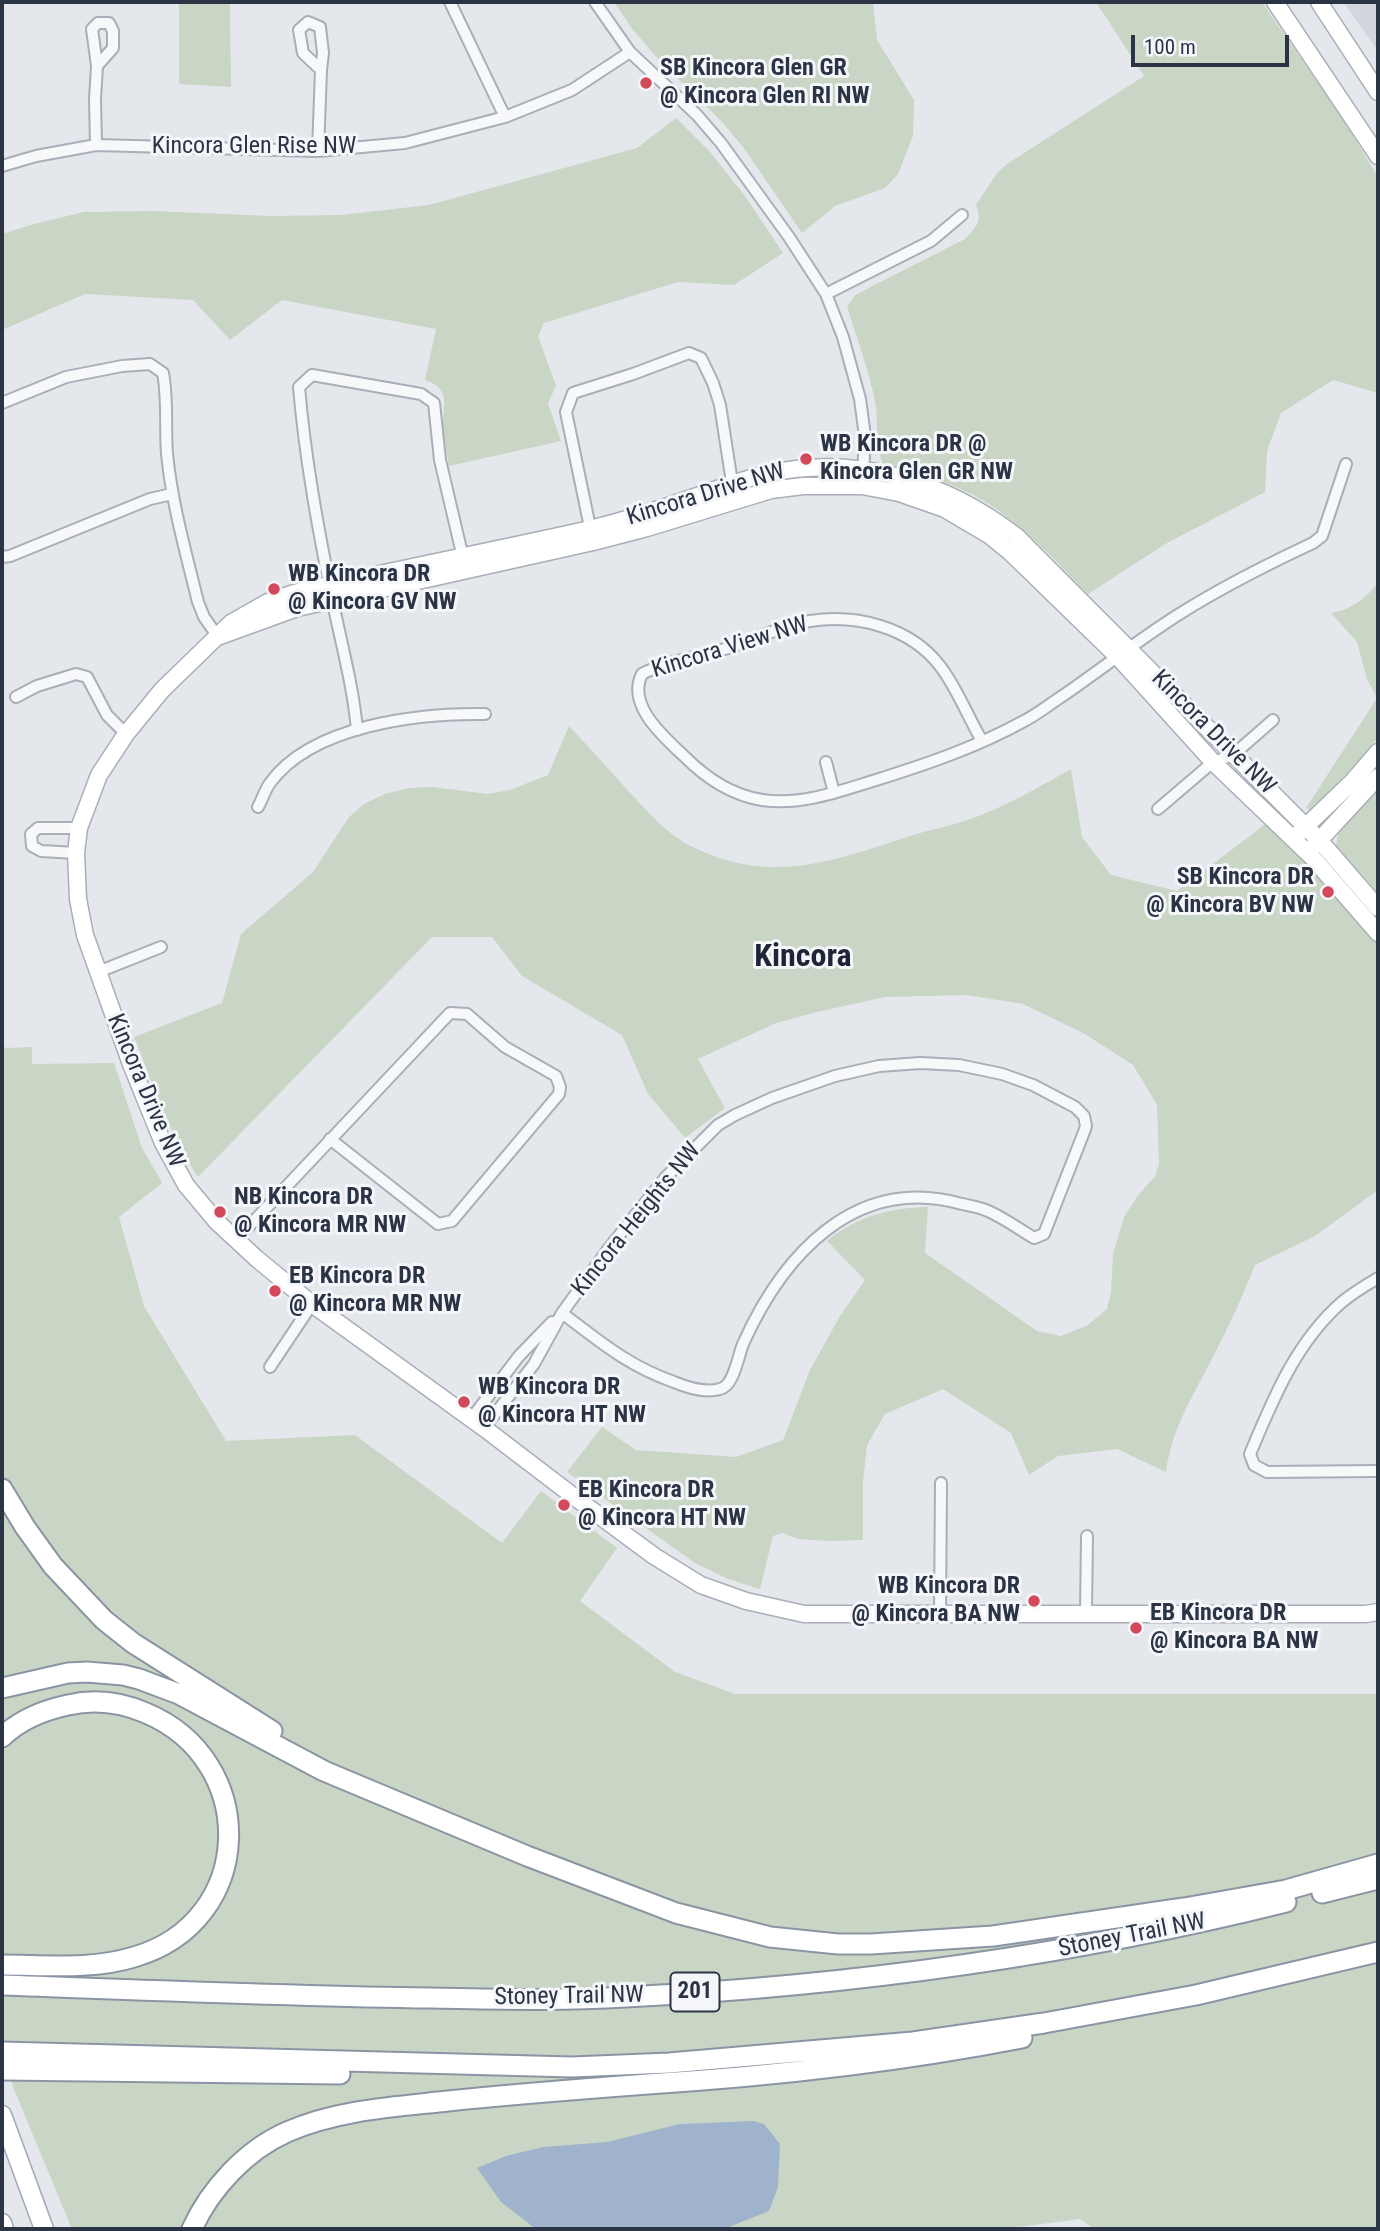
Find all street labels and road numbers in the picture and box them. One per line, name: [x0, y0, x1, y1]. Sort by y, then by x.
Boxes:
street label: Kincora Glen Rise NW: [152, 133, 356, 161]
street label: Kincora Drive NW: [623, 457, 789, 533]
street label: Kincora View NW: [648, 611, 812, 685]
street label: Kincora Drive NW: [1145, 665, 1281, 801]
street label: Kincora Drive NW: [100, 1010, 190, 1172]
street label: Kincora Heights NW: [566, 1138, 708, 1302]
street label: Stoney Trail NW: [1056, 1908, 1208, 1964]
road number: 201: [670, 1972, 720, 2011]
street label: Stoney Trail NW: [494, 1981, 644, 2013]

